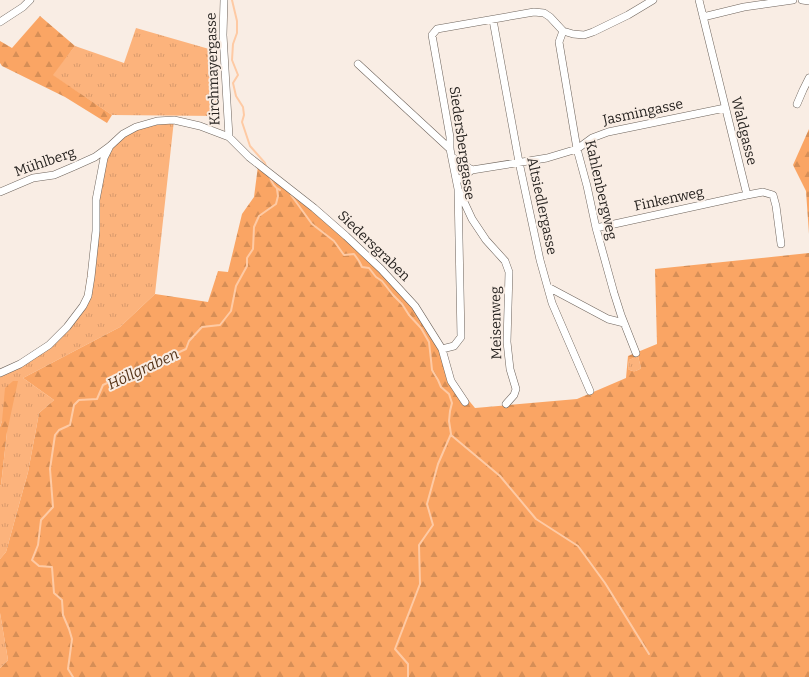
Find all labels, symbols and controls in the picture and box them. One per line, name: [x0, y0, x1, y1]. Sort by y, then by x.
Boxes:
street label: Kirchmayergasse: [203, 12, 223, 126]
street label: Siedersberggasse: [446, 85, 478, 201]
street label: Jasmingasse: [600, 95, 685, 129]
street label: Waldgasse: [727, 95, 761, 167]
street label: Kahlenbergweg: [581, 138, 621, 242]
street label: Mühlberg: [12, 144, 78, 180]
street label: Altsiedlergasse: [523, 156, 561, 256]
street label: Finkenweg: [633, 183, 706, 215]
street label: Siedersgraben: [334, 207, 414, 285]
street label: Meisenweg: [487, 286, 505, 360]
water label: Höllgraben: [105, 345, 181, 393]

